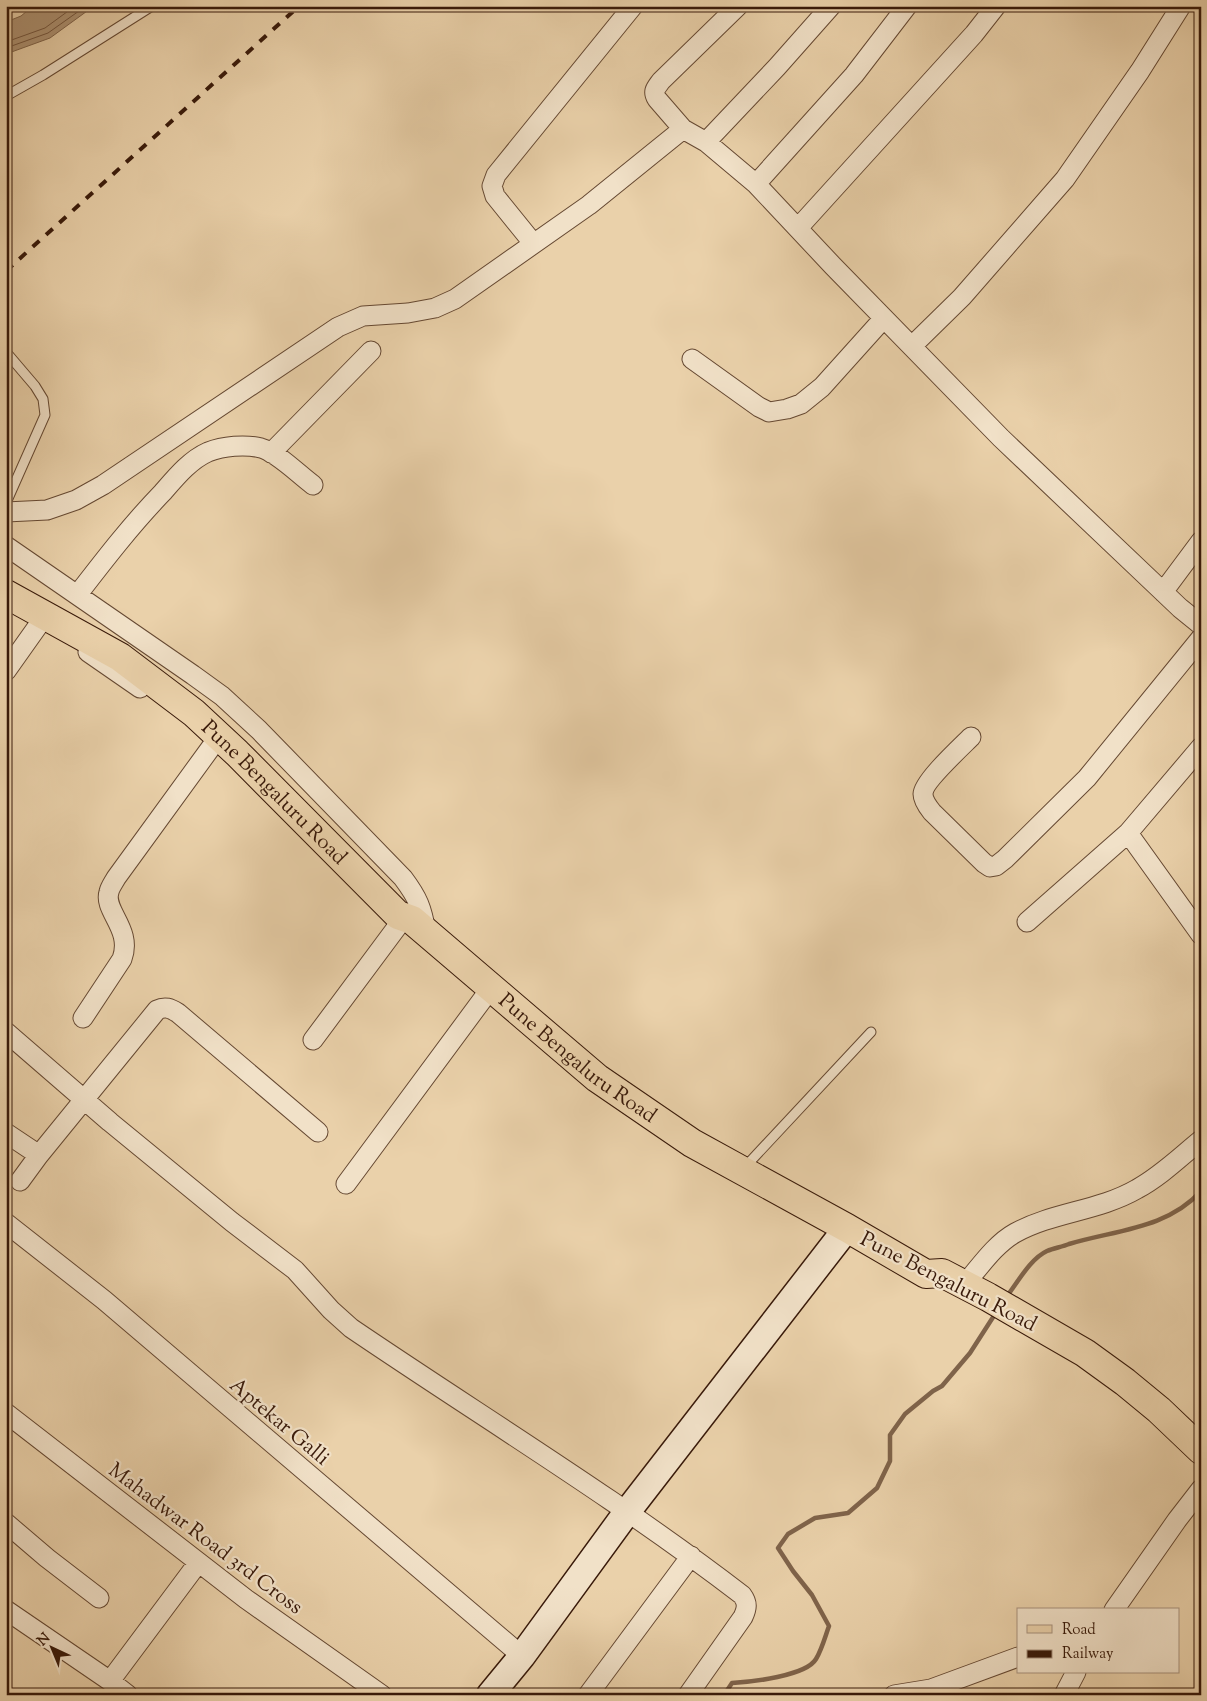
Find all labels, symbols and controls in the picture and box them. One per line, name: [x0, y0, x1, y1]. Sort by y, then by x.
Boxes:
street label: Pune Bengaluru Road: [194, 714, 353, 873]
street label: Pune Bengaluru Road: [491, 987, 662, 1132]
street label: Pune Bengaluru Road: [855, 1225, 1042, 1340]
street label: Aptekar Galli: [222, 1372, 335, 1474]
street label: Mahadwar Road 3rd Cross: [101, 1456, 308, 1623]
legend: [1017, 1608, 1180, 1674]
text: Road: [1062, 1620, 1096, 1641]
north arrow: [28, 1624, 78, 1674]
text: N: [33, 1629, 55, 1651]
text: Railway: [1062, 1644, 1114, 1665]

